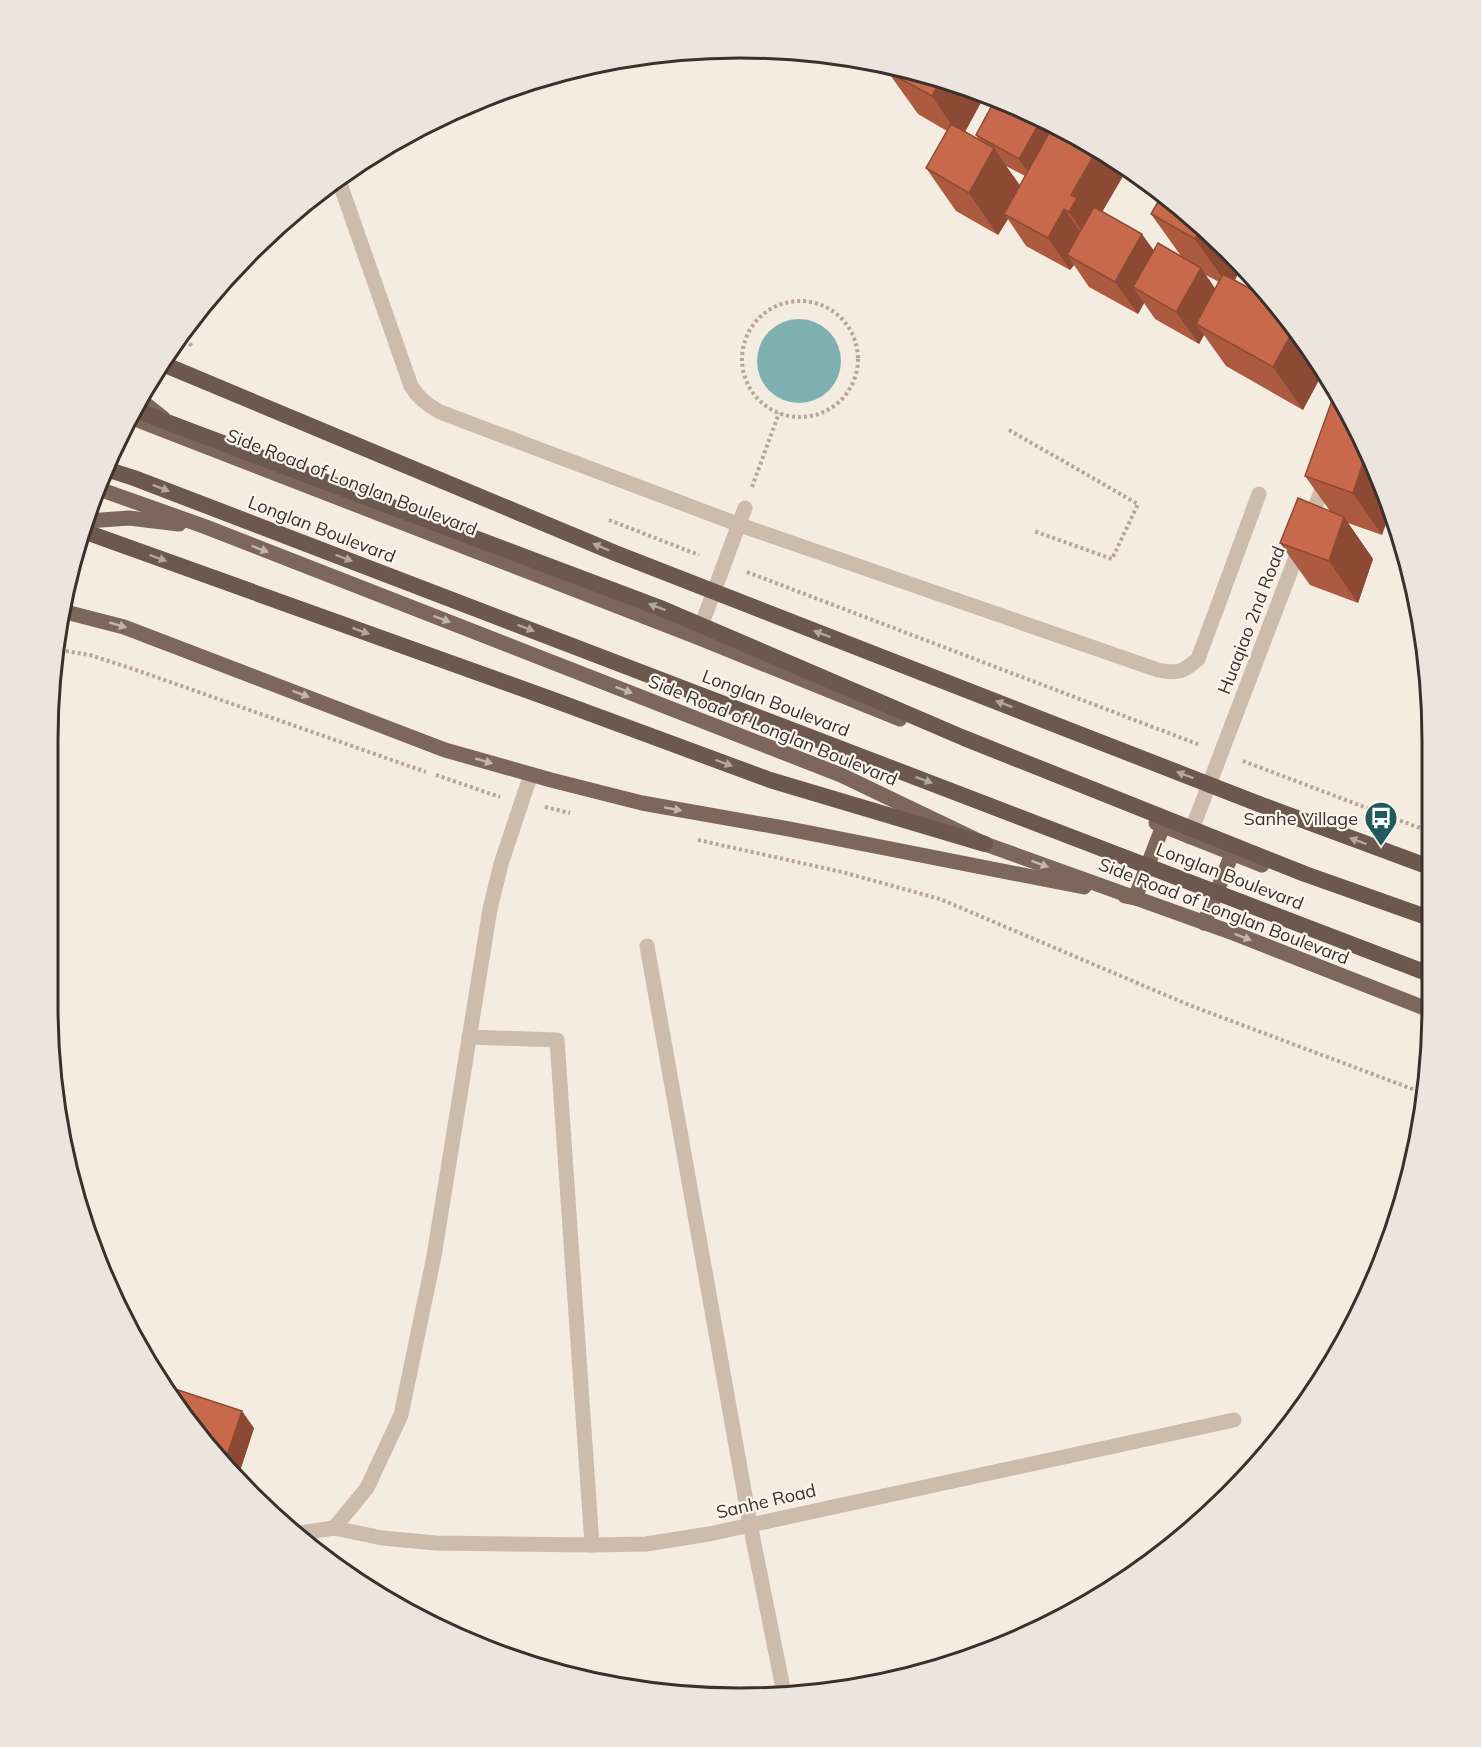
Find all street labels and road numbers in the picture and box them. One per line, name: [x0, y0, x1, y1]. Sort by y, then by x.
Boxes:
street label: Side Road of Longlan Boulevard: [224, 424, 480, 540]
street label: Longlan Boulevard: [245, 491, 399, 567]
street label: Huaqiao 2nd Road: [1212, 543, 1290, 697]
street label: Longlan Boulevard: [699, 664, 853, 742]
street label: Side Road of Longlan Boulevard: [645, 669, 901, 791]
street label: Longlan Boulevard: [1153, 837, 1307, 915]
street label: Side Road of Longlan Boulevard: [1095, 852, 1353, 970]
street label: Sanhe Road: [714, 1478, 818, 1524]

